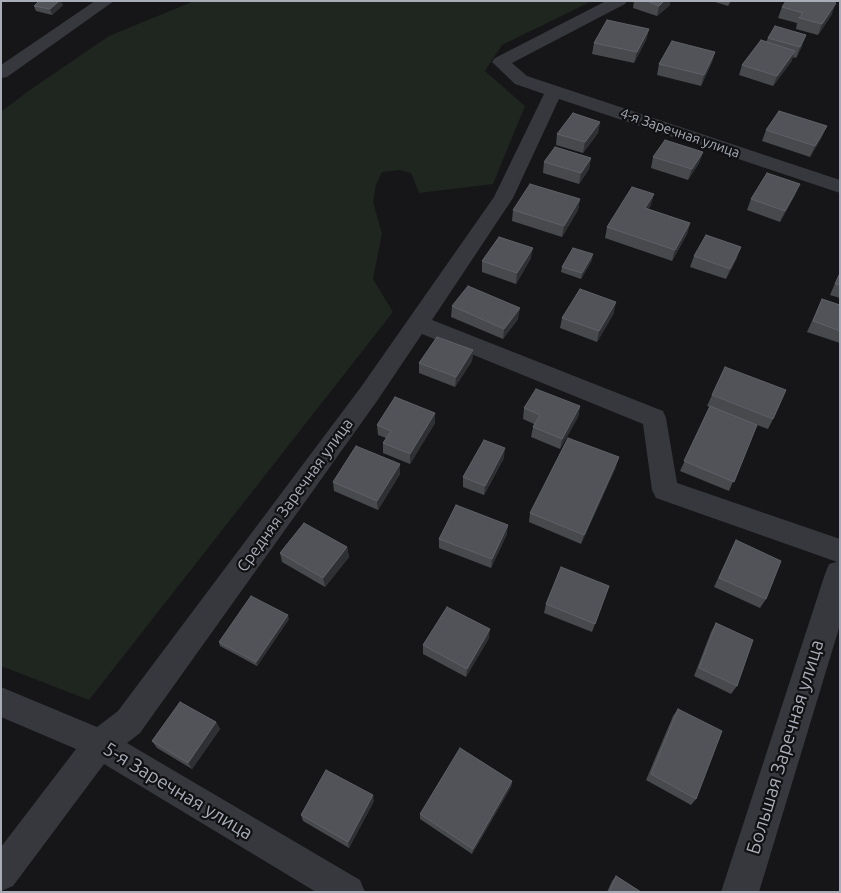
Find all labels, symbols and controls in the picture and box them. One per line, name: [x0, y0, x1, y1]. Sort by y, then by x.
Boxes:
street label: 4-я Заречная улица: [618, 105, 742, 161]
street label: Средняя Заречная улица: [233, 415, 357, 575]
street label: Большая Заречная улица: [742, 637, 828, 857]
street label: 5-я Заречная улица: [99, 737, 257, 845]

